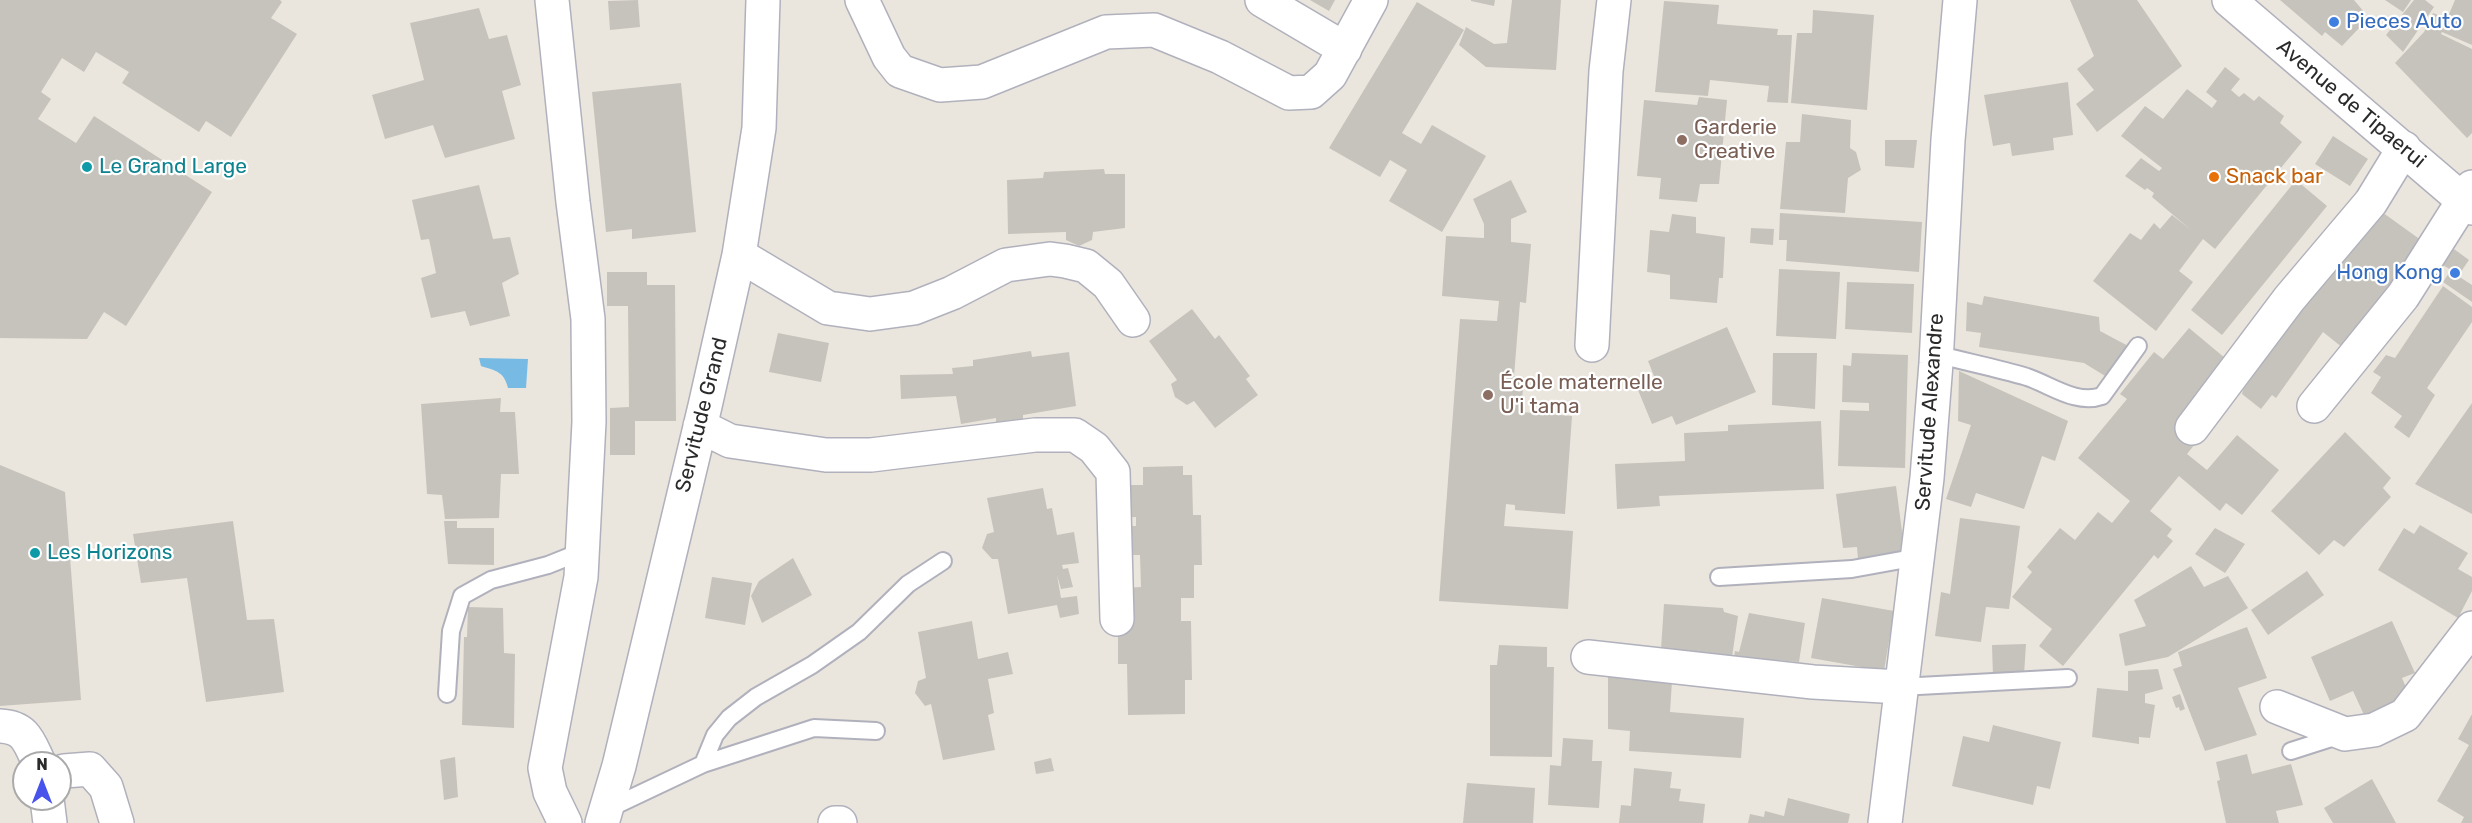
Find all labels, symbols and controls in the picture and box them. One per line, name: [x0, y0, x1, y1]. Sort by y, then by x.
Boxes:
place label: Pieces Auto: [2346, 9, 2462, 35]
marker: Pieces Auto: [2327, 15, 2341, 29]
street label: Avenue de Tipaerui: [2271, 34, 2431, 174]
place label: Garderie Creative: [1694, 115, 1777, 165]
marker: Garderie Creative: [1675, 133, 1689, 147]
place label: Le Grand Large: [99, 154, 247, 180]
marker: Le Grand Large: [80, 160, 94, 174]
place label: Snack bar: [2226, 164, 2323, 190]
marker: Snack bar: [2207, 170, 2221, 184]
place label: Hong Kong: [2336, 260, 2443, 286]
marker: Hong Kong: [2448, 266, 2462, 280]
street label: Servitude Alexandre: [1911, 312, 1949, 512]
street label: Servitude Grand: [671, 335, 733, 495]
place label: École maternelle U'i tama: [1500, 370, 1663, 420]
marker: École maternelle U'i tama: [1481, 388, 1495, 402]
place label: Les Horizons: [47, 540, 172, 566]
marker: Les Horizons: [28, 546, 42, 560]
north arrow: [12, 751, 72, 811]
text: N: [36, 755, 48, 774]

